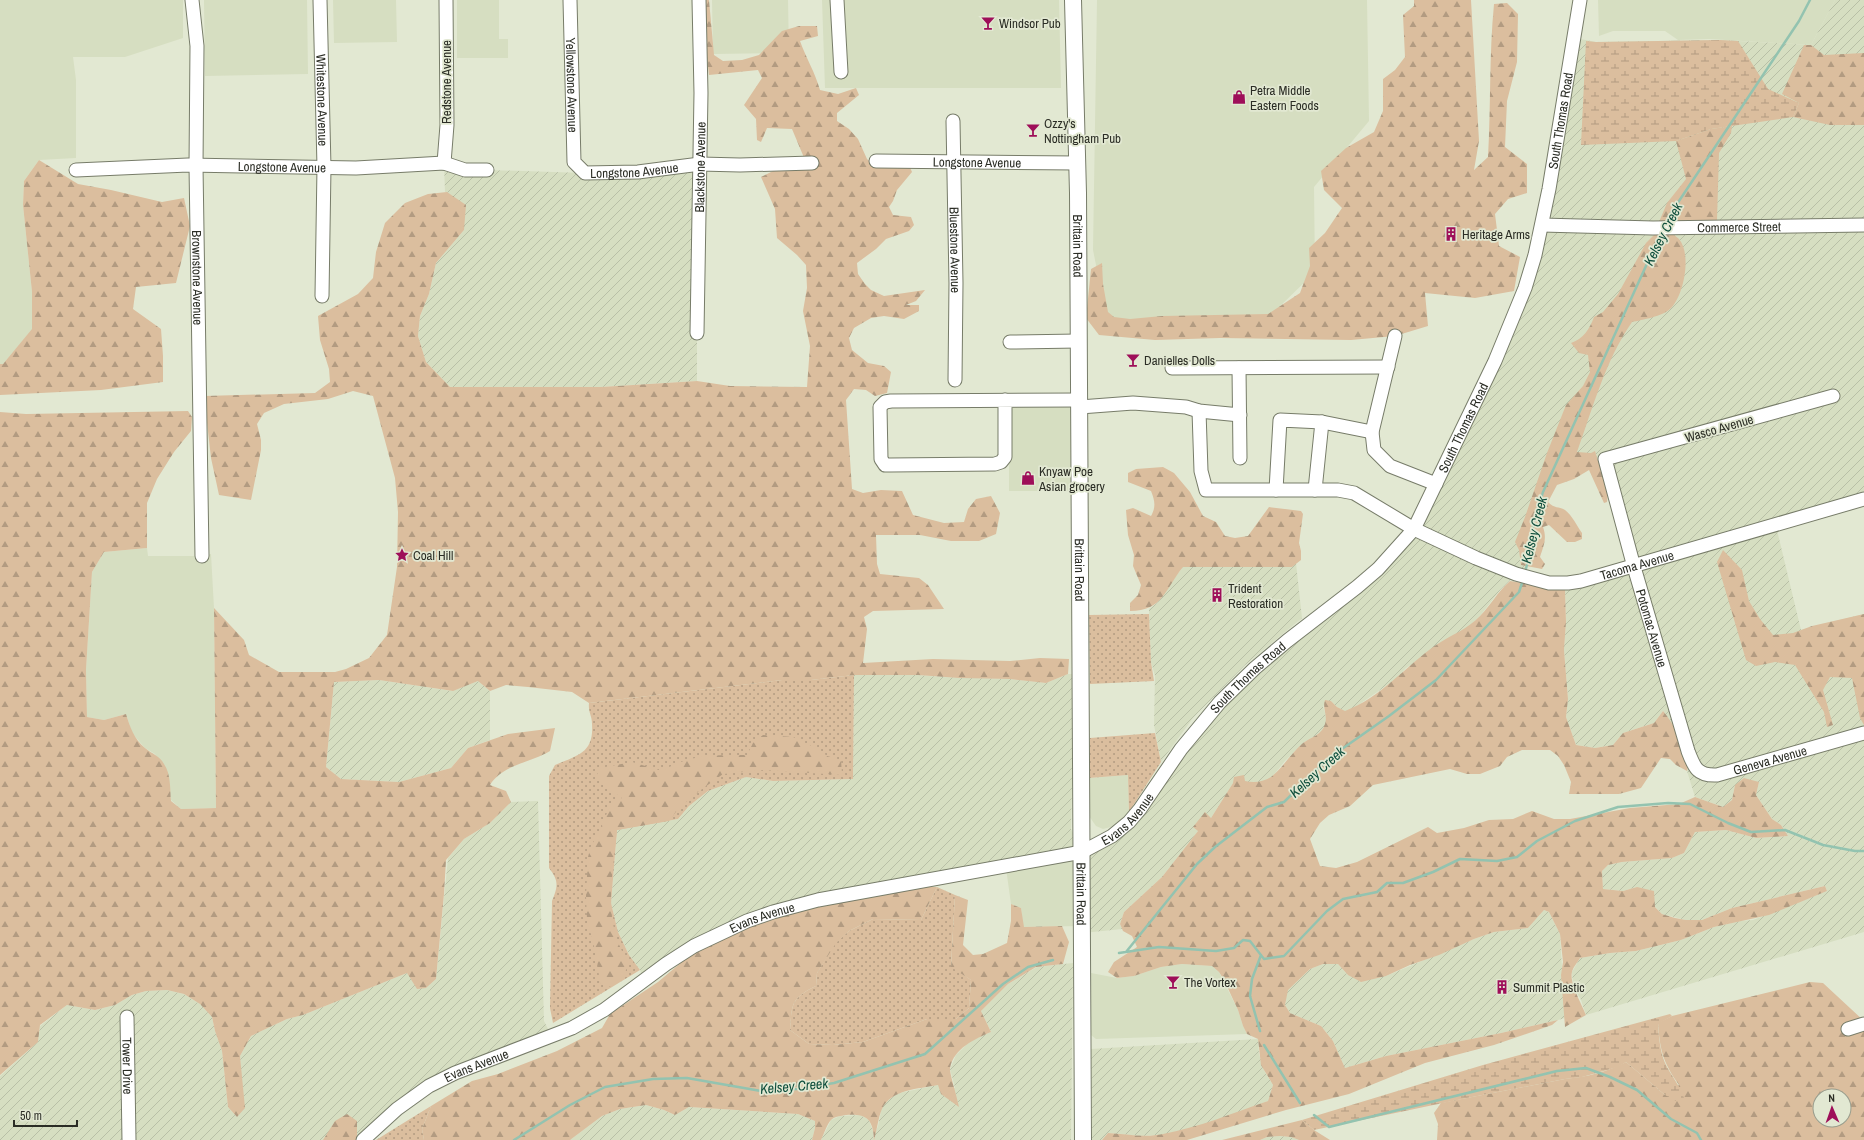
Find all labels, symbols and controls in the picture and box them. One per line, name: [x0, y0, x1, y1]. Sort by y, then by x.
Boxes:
bar icon: Windsor Pub: [980, 15, 996, 31]
place label: Windsor Pub: [999, 15, 1061, 32]
street label: Yellowstone Avenue: [562, 37, 581, 133]
street label: Redstone Avenue: [438, 40, 455, 124]
street label: Whitestone Avenue: [312, 54, 332, 146]
street label: South Thomas Road: [1544, 71, 1577, 170]
place label: Petra Middle Eastern Foods: [1250, 82, 1319, 114]
shop icon: Petra Middle Eastern Foods: [1231, 89, 1247, 105]
place label: Ozzy's Nottingham Pub: [1044, 115, 1121, 147]
street label: Blackstone Avenue: [691, 121, 710, 213]
bar icon: Ozzy's Nottingham Pub: [1025, 122, 1041, 138]
street label: Longstone Avenue: [933, 154, 1021, 171]
street label: Longstone Avenue: [238, 158, 326, 176]
street label: Longstone Avenue: [590, 159, 679, 182]
water label: Kelsey Creek: [1639, 198, 1687, 268]
street label: Bluestone Avenue: [946, 207, 964, 293]
street label: Brittain Road: [1069, 214, 1086, 278]
street label: Commerce Street: [1697, 218, 1781, 236]
building icon: Heritage Arms: [1443, 226, 1459, 242]
place label: Heritage Arms: [1462, 226, 1530, 243]
street label: Brownstone Avenue: [188, 230, 206, 325]
bar icon: Danielles Dolls: [1125, 352, 1141, 368]
place label: Danielles Dolls: [1144, 352, 1215, 369]
street label: South Thomas Road: [1434, 380, 1492, 476]
street label: Wasco Avenue: [1683, 411, 1755, 446]
place label: Knyaw Poe Asian grocery: [1038, 463, 1105, 495]
shop icon: Knyaw Poe Asian grocery: [1020, 470, 1036, 486]
water label: Kelsey Creek: [1517, 493, 1551, 565]
street label: Brittain Road: [1071, 538, 1088, 602]
place icon: Coal Hill: [394, 547, 410, 563]
place label: Coal Hill: [413, 547, 453, 564]
street label: Tacoma Avenue: [1598, 547, 1676, 584]
place label: Trident Restoration: [1228, 580, 1283, 612]
building icon: Trident Restoration: [1209, 587, 1225, 603]
street label: Potomac Avenue: [1632, 587, 1671, 669]
street label: South Thomas Road: [1206, 638, 1289, 717]
water label: Kelsey Creek: [1286, 742, 1349, 802]
street label: Geneva Avenue: [1731, 742, 1809, 779]
street label: Evans Avenue: [1098, 790, 1158, 849]
street label: Brittain Road: [1073, 862, 1090, 925]
street label: Evans Avenue: [727, 899, 797, 937]
bar icon: The Vortex: [1165, 974, 1181, 990]
place label: The Vortex: [1184, 974, 1236, 991]
building icon: Summit Plastic: [1494, 979, 1510, 995]
place label: Summit Plastic: [1513, 979, 1585, 996]
street label: Tower Drive: [118, 1037, 136, 1095]
street label: Evans Avenue: [441, 1045, 511, 1086]
water label: Kelsey Creek: [759, 1074, 830, 1098]
north arrow: [1812, 1088, 1852, 1128]
text: N: [1828, 1091, 1835, 1105]
scale bar: [14, 1102, 77, 1128]
text: 50 m: [20, 1108, 42, 1124]

